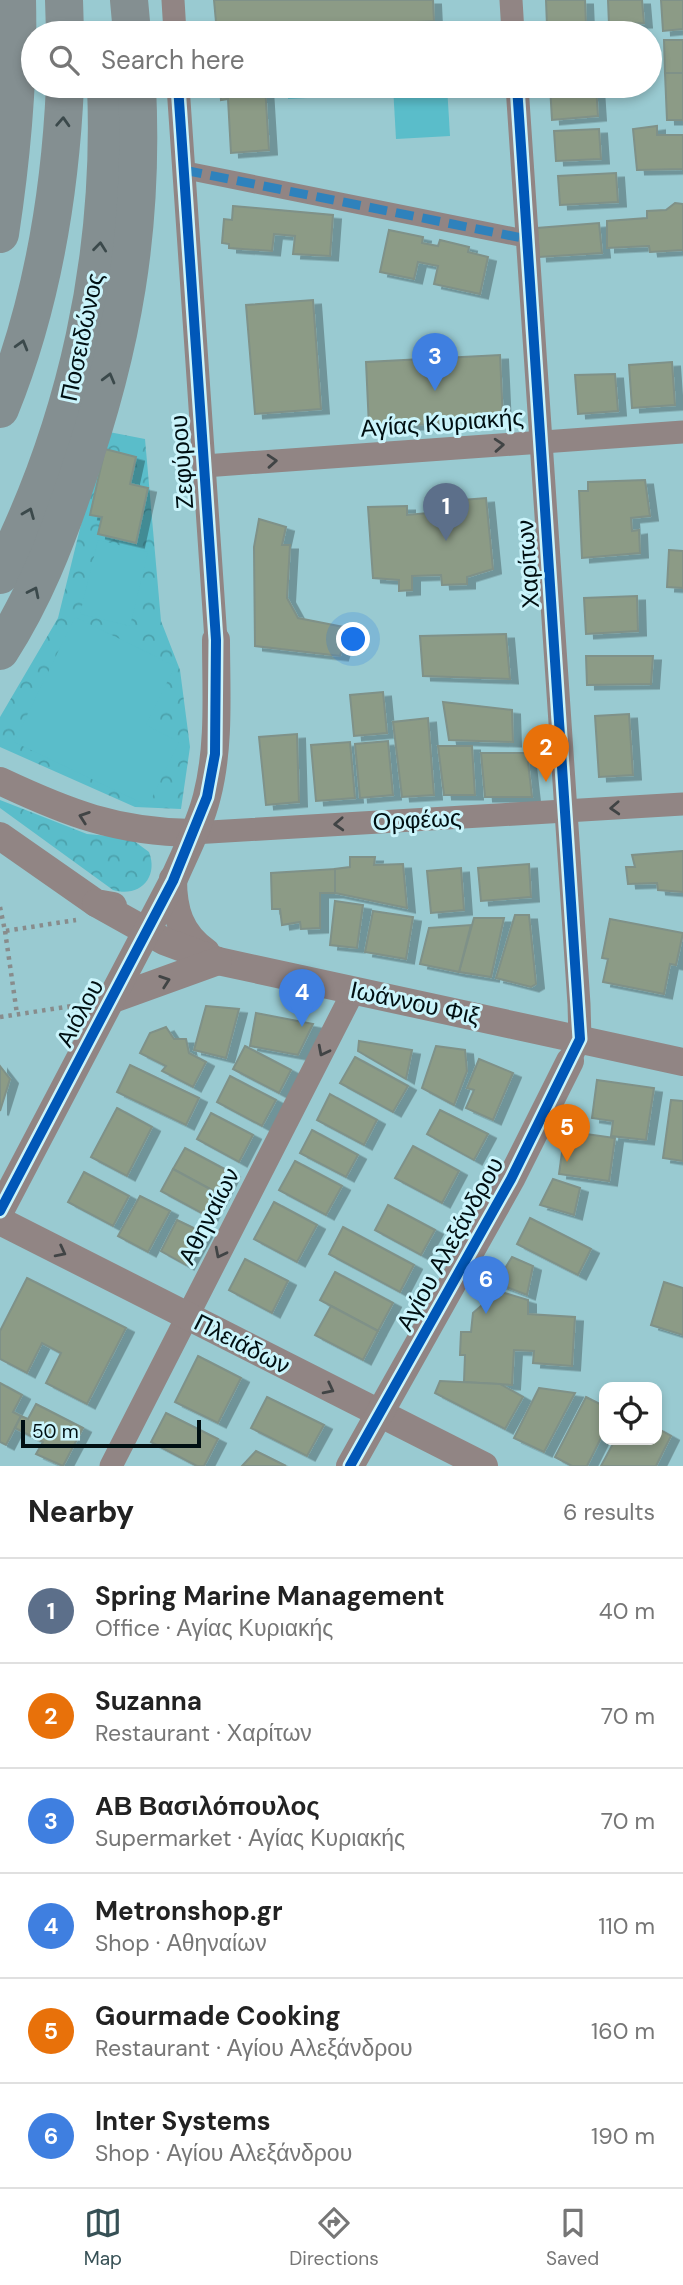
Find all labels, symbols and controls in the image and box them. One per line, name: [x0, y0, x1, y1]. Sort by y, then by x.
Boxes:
search box: [21, 21, 662, 98]
icon: search: [45, 41, 83, 79]
text: Search here: [101, 43, 244, 77]
one-way arrow: [56, 116, 71, 127]
one-way arrow: [93, 241, 108, 253]
street label: Ποσειδώνος: [53, 270, 110, 404]
pin: 3: [412, 333, 458, 391]
one-way arrow: [14, 339, 28, 351]
one-way arrow: [101, 372, 115, 384]
street label: Αγίας Κυριακής: [359, 401, 525, 444]
street label: Ζεφύρου: [163, 414, 200, 510]
one-way arrow: [494, 438, 505, 453]
one-way arrow: [267, 454, 278, 469]
pin: 1: [423, 483, 469, 541]
one-way arrow: [21, 508, 35, 520]
street label: Χαρίτων: [509, 519, 546, 609]
one-way arrow: [26, 587, 40, 599]
your location: [336, 622, 370, 656]
pin: 2: [523, 724, 569, 782]
one-way arrow: [609, 800, 620, 815]
street label: Ορφέως: [372, 802, 462, 837]
one-way arrow: [78, 811, 90, 825]
one-way arrow: [333, 817, 344, 832]
pin: 4: [279, 969, 325, 1027]
street label: Αιόλου: [49, 974, 110, 1052]
street label: Ιωάννου Φιξ: [348, 974, 483, 1031]
one-way arrow: [158, 976, 170, 990]
one-way arrow: [318, 1044, 331, 1056]
pin: 5: [544, 1104, 590, 1162]
street label: Αγίου Αλεξάνδρου: [389, 1151, 510, 1336]
street label: Αθηναίων: [171, 1162, 246, 1269]
one-way arrow: [54, 1243, 66, 1257]
one-way arrow: [214, 1246, 228, 1258]
pin: 6: [463, 1256, 509, 1314]
street label: Πλειάδων: [189, 1306, 295, 1381]
one-way arrow: [322, 1380, 334, 1394]
map controls: [599, 1382, 662, 1445]
button: locate: [599, 1382, 662, 1445]
scale bar: [21, 1417, 201, 1449]
text: 50 m: [32, 1419, 79, 1444]
text: Nearby: [28, 1492, 134, 1531]
text: 6 results: [563, 1497, 655, 1527]
text: Spring Marine Management: [95, 1579, 445, 1613]
text: 1: [47, 1596, 55, 1626]
text: 40 m: [599, 1596, 655, 1626]
text: Office · Αγίας Κυριακής: [95, 1613, 333, 1643]
text: Suzanna: [95, 1684, 202, 1718]
text: 2: [44, 1701, 58, 1731]
text: 70 m: [601, 1701, 655, 1731]
text: Restaurant · Χαρίτων: [95, 1718, 312, 1748]
text: ΑΒ Βασιλόπουλος: [95, 1789, 320, 1823]
text: 3: [44, 1806, 58, 1836]
text: 70 m: [601, 1806, 655, 1836]
text: Supermarket · Αγίας Κυριακής: [95, 1823, 405, 1853]
text: Metronshop.gr: [95, 1894, 283, 1928]
text: 4: [44, 1911, 58, 1941]
text: 110 m: [598, 1911, 655, 1941]
text: Shop · Αθηναίων: [95, 1928, 267, 1958]
text: Gourmade Cooking: [95, 1999, 341, 2033]
text: 5: [44, 2016, 58, 2046]
text: 160 m: [591, 2016, 655, 2046]
text: Restaurant · Αγίου Αλεξάνδρου: [95, 2033, 413, 2063]
text: Inter Systems: [95, 2104, 271, 2138]
text: 6: [44, 2121, 58, 2151]
text: 190 m: [591, 2121, 655, 2151]
text: Shop · Αγίου Αλεξάνδρου: [95, 2138, 352, 2168]
tab: Map: [84, 2204, 122, 2271]
tab: Directions: [289, 2204, 379, 2271]
tab: Saved: [546, 2204, 599, 2271]

